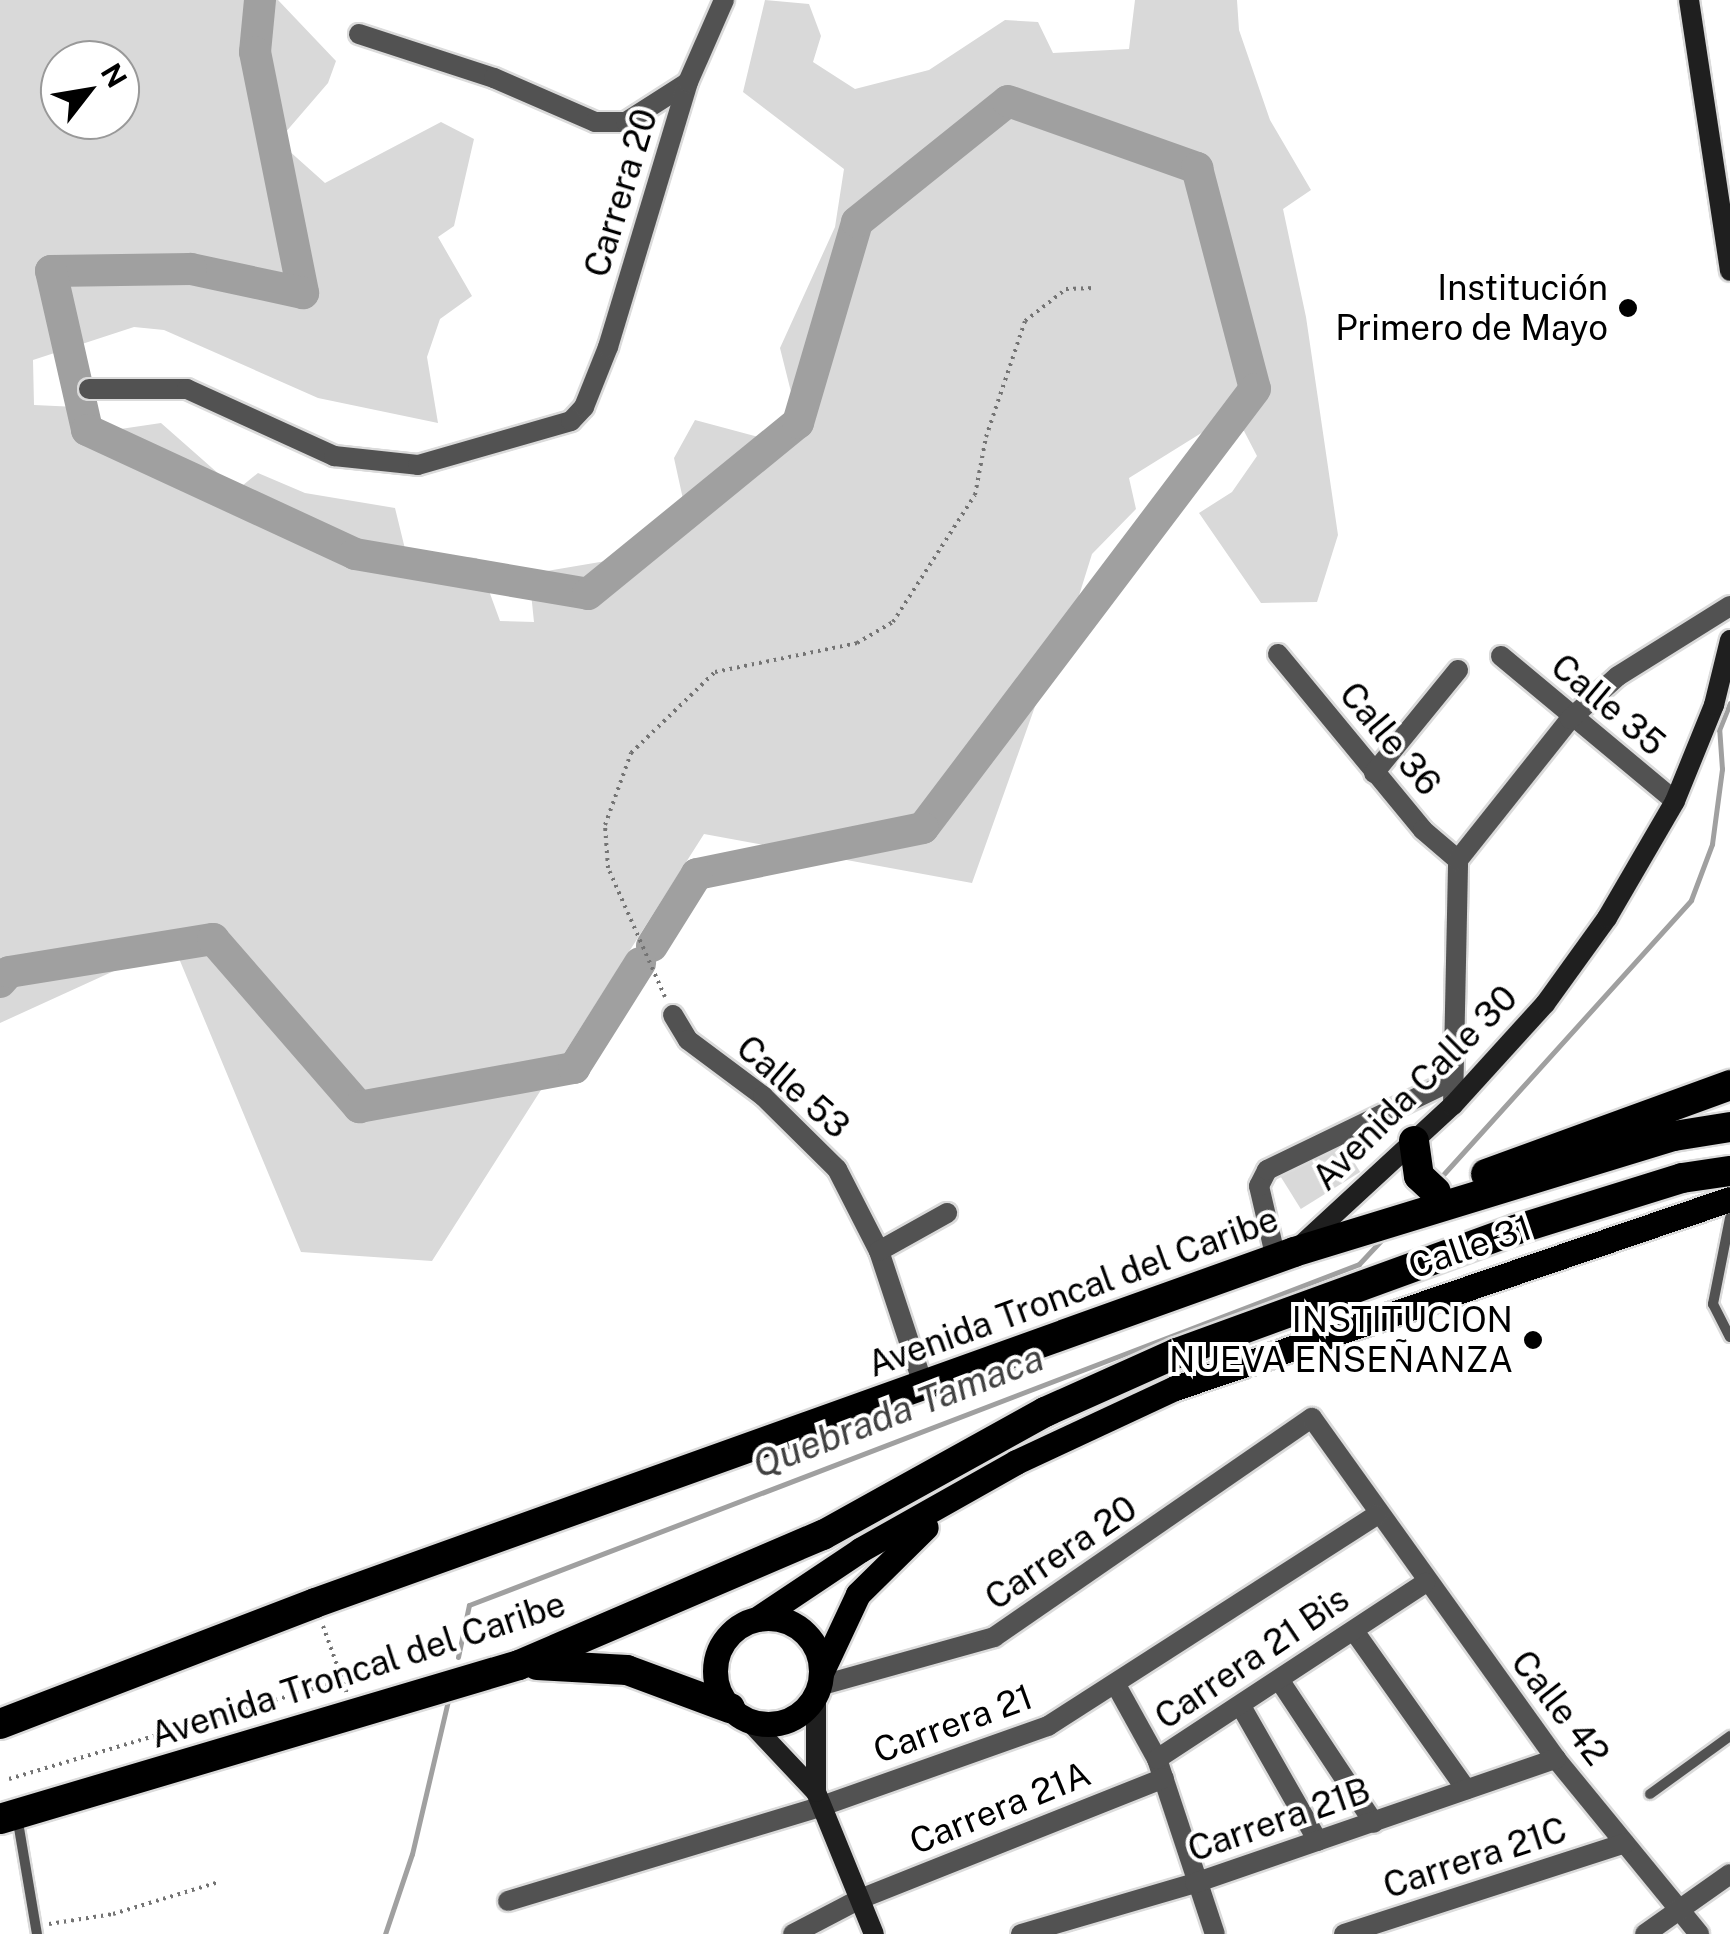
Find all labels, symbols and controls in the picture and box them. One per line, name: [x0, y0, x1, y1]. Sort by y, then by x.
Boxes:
north arrow: [40, 40, 140, 140]
text: N: [95, 57, 134, 93]
street label: Carrera 20: [576, 104, 666, 282]
place label: Institución Primero de Mayo: [1334, 267, 1608, 349]
marker: Institución Primero de Mayo: [1617, 297, 1639, 319]
street label: Calle 35: [1542, 645, 1674, 765]
street label: Calle 36: [1331, 674, 1449, 804]
street label: Avenida Calle 30: [1304, 977, 1526, 1199]
street label: Calle 53: [728, 1027, 858, 1147]
street label: Avenida Troncal del Caribe: [862, 1198, 1284, 1386]
street label: Calle 31: [1403, 1206, 1537, 1288]
place label: INSTITUCION NUEVA ENSEÑANZA: [1169, 1299, 1513, 1381]
marker: INSTITUCION NUEVA ENSEÑANZA: [1522, 1329, 1544, 1351]
water label: Quebrada Tamaca: [746, 1335, 1050, 1487]
street label: Carrera 20: [977, 1487, 1145, 1619]
street label: Carrera 21 Bis: [1147, 1578, 1357, 1738]
street label: Avenida Troncal del Caribe: [145, 1583, 571, 1757]
street label: Calle 42: [1502, 1642, 1618, 1774]
street label: Carrera 21: [868, 1676, 1038, 1772]
street label: Carrera 21A: [904, 1753, 1096, 1863]
street label: Carrera 21B: [1183, 1769, 1375, 1871]
street label: Carrera 21C: [1378, 1809, 1572, 1907]

